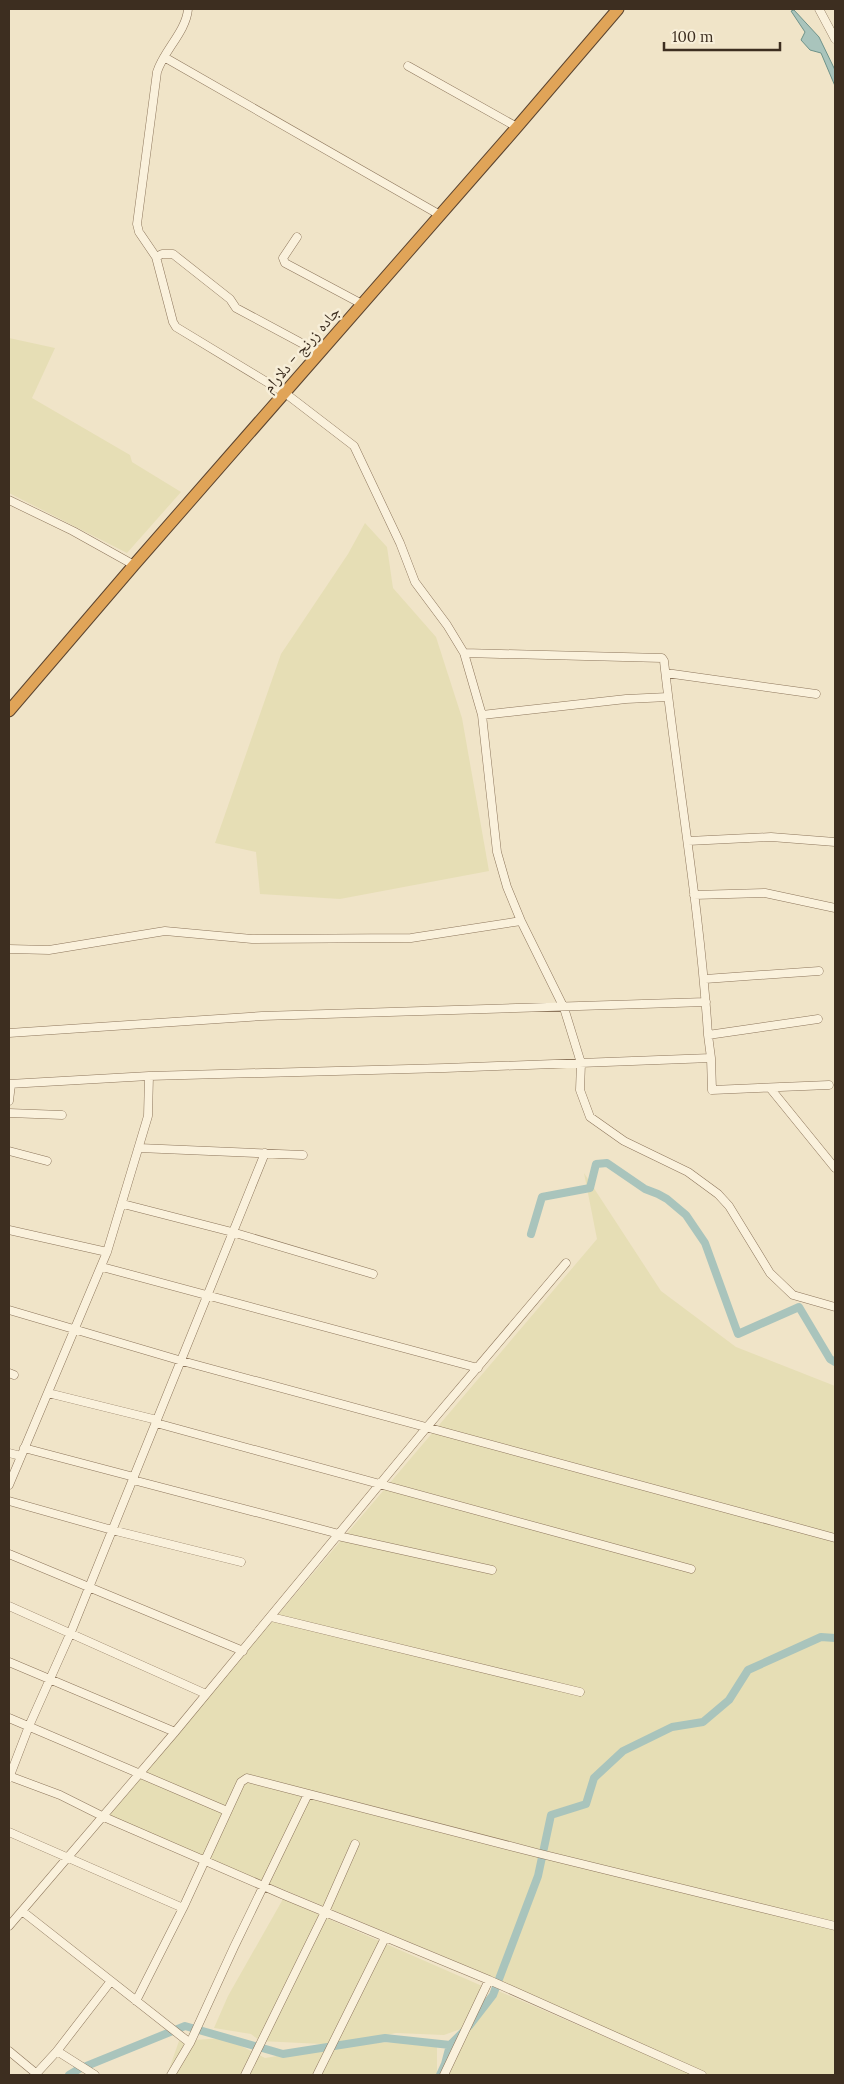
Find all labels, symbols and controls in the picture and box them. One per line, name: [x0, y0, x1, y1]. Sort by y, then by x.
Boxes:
scale bar: [664, 20, 780, 52]
text: 100 m: [672, 27, 713, 46]
street label: جاده زرنج - دلارام: [258, 302, 345, 397]

